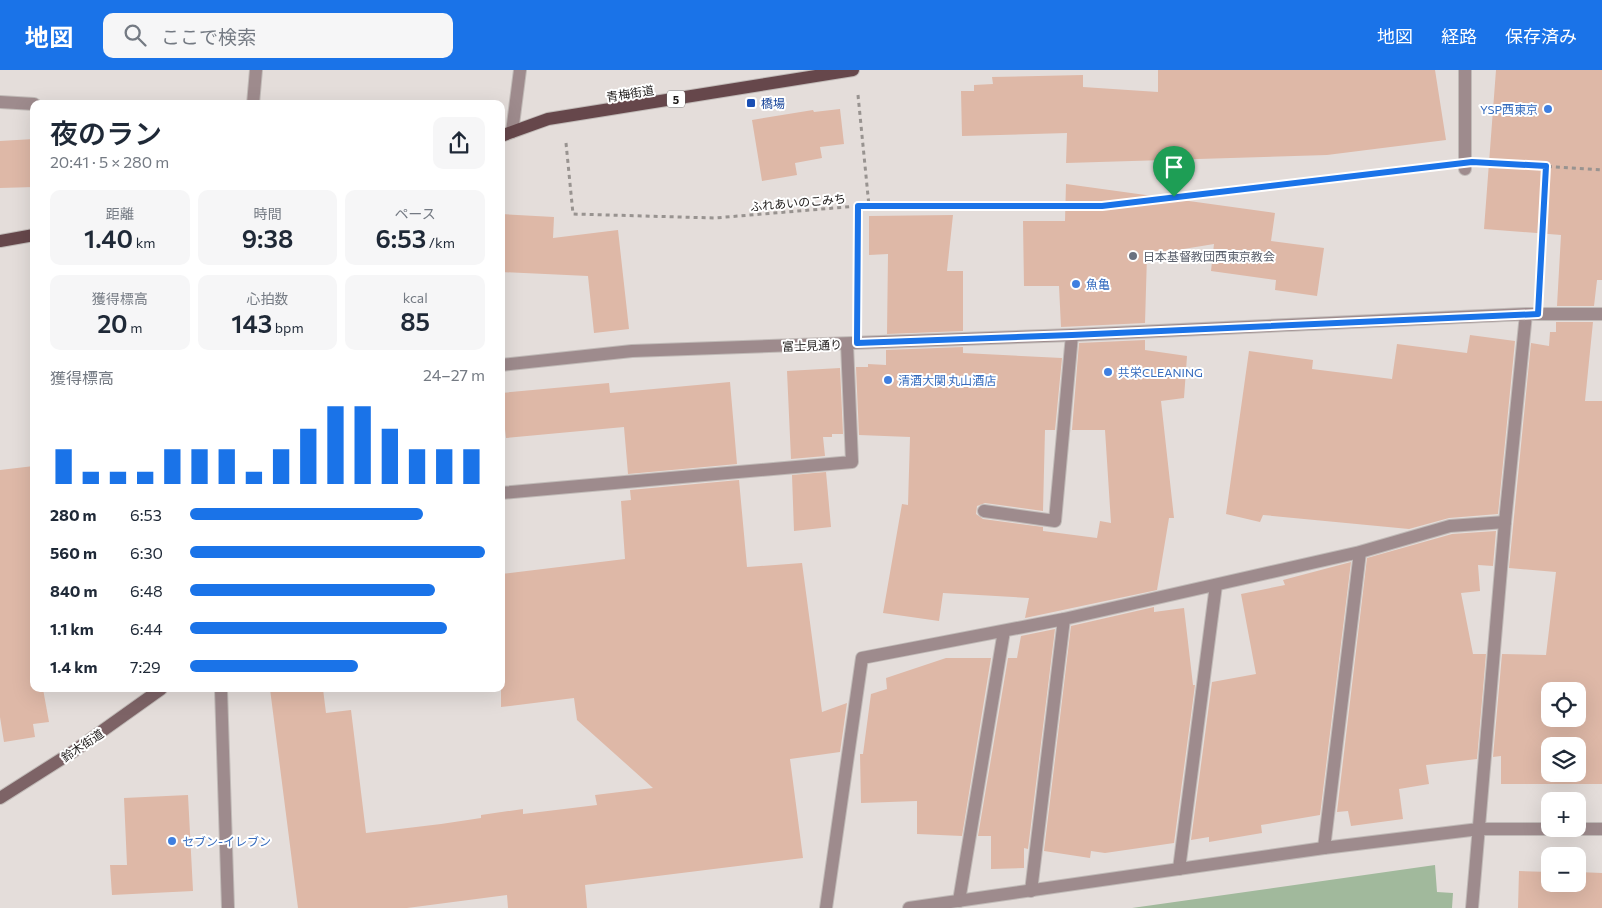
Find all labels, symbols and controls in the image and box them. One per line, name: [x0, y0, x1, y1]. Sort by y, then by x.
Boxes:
search box: [103, 13, 453, 58]
icon: search: [121, 21, 149, 49]
text: 地図: [25, 22, 73, 51]
text: ここで検索: [161, 25, 256, 48]
text: 地図: [1377, 25, 1413, 47]
text: 経路: [1441, 25, 1477, 47]
text: 保存済み: [1505, 25, 1577, 47]
street label: 青梅街道: [605, 82, 655, 104]
road number: 5: [667, 90, 685, 108]
place label: 橋場: [761, 96, 785, 110]
marker: 橋場: [745, 97, 757, 109]
place label: YSP西東京: [1480, 102, 1538, 116]
marker: YSP西東京: [1542, 103, 1554, 115]
text: 夜のラン: [50, 116, 162, 150]
button: share: [433, 117, 485, 169]
pin: [1153, 146, 1195, 197]
text: 20:41 · 5 × 280 m: [50, 152, 169, 171]
icon: arrive: [1160, 153, 1188, 181]
street label: ふれあいのこみち: [750, 191, 846, 213]
text: 距離: [106, 205, 134, 222]
text: 時間: [253, 205, 281, 222]
text: ペース: [395, 205, 436, 222]
text: 1.40: [84, 223, 133, 253]
text: 9:38: [242, 223, 293, 253]
text: 6:53: [375, 223, 426, 253]
text: km: [133, 234, 156, 251]
text: /km: [426, 234, 455, 251]
place label: 日本基督教団西東京教会: [1143, 249, 1275, 263]
marker: 日本基督教団西東京教会: [1127, 250, 1139, 262]
place label: 魚亀: [1086, 277, 1110, 291]
marker: 魚亀: [1070, 278, 1082, 290]
text: kcal: [403, 289, 428, 306]
text: 獲得標高: [92, 290, 148, 307]
text: 心拍数: [246, 290, 288, 307]
text: 85: [400, 306, 430, 336]
text: 20: [97, 308, 128, 338]
text: 143: [231, 308, 272, 338]
text: m: [128, 319, 143, 336]
text: bpm: [272, 319, 304, 336]
street label: 富士見通り: [782, 337, 842, 353]
text: 24–27 m: [423, 365, 485, 384]
place label: 共栄CLEANING: [1118, 365, 1203, 379]
marker: 共栄CLEANING: [1102, 366, 1114, 378]
text: 獲得標高: [50, 368, 114, 387]
place label: 清酒大関 丸山酒店: [898, 373, 996, 387]
marker: 清酒大関 丸山酒店: [882, 374, 894, 386]
text: 280 m: [50, 505, 97, 524]
text: 6:53: [130, 505, 162, 524]
text: 560 m: [50, 543, 97, 562]
text: 6:30: [130, 543, 163, 562]
text: 840 m: [50, 581, 97, 600]
text: 6:48: [130, 581, 163, 600]
text: 1.1 km: [50, 619, 94, 638]
text: 6:44: [130, 619, 163, 638]
text: 1.4 km: [50, 657, 97, 676]
text: 7:29: [130, 657, 161, 676]
map controls: [1541, 682, 1586, 892]
button: locate: [1541, 682, 1586, 727]
street label: 鈴木街道: [58, 726, 106, 764]
button: layers: [1541, 737, 1586, 782]
button: +: [1541, 792, 1586, 837]
place label: セブン-イレブン: [182, 834, 271, 848]
marker: セブン-イレブン: [166, 835, 178, 847]
button: −: [1541, 847, 1586, 892]

